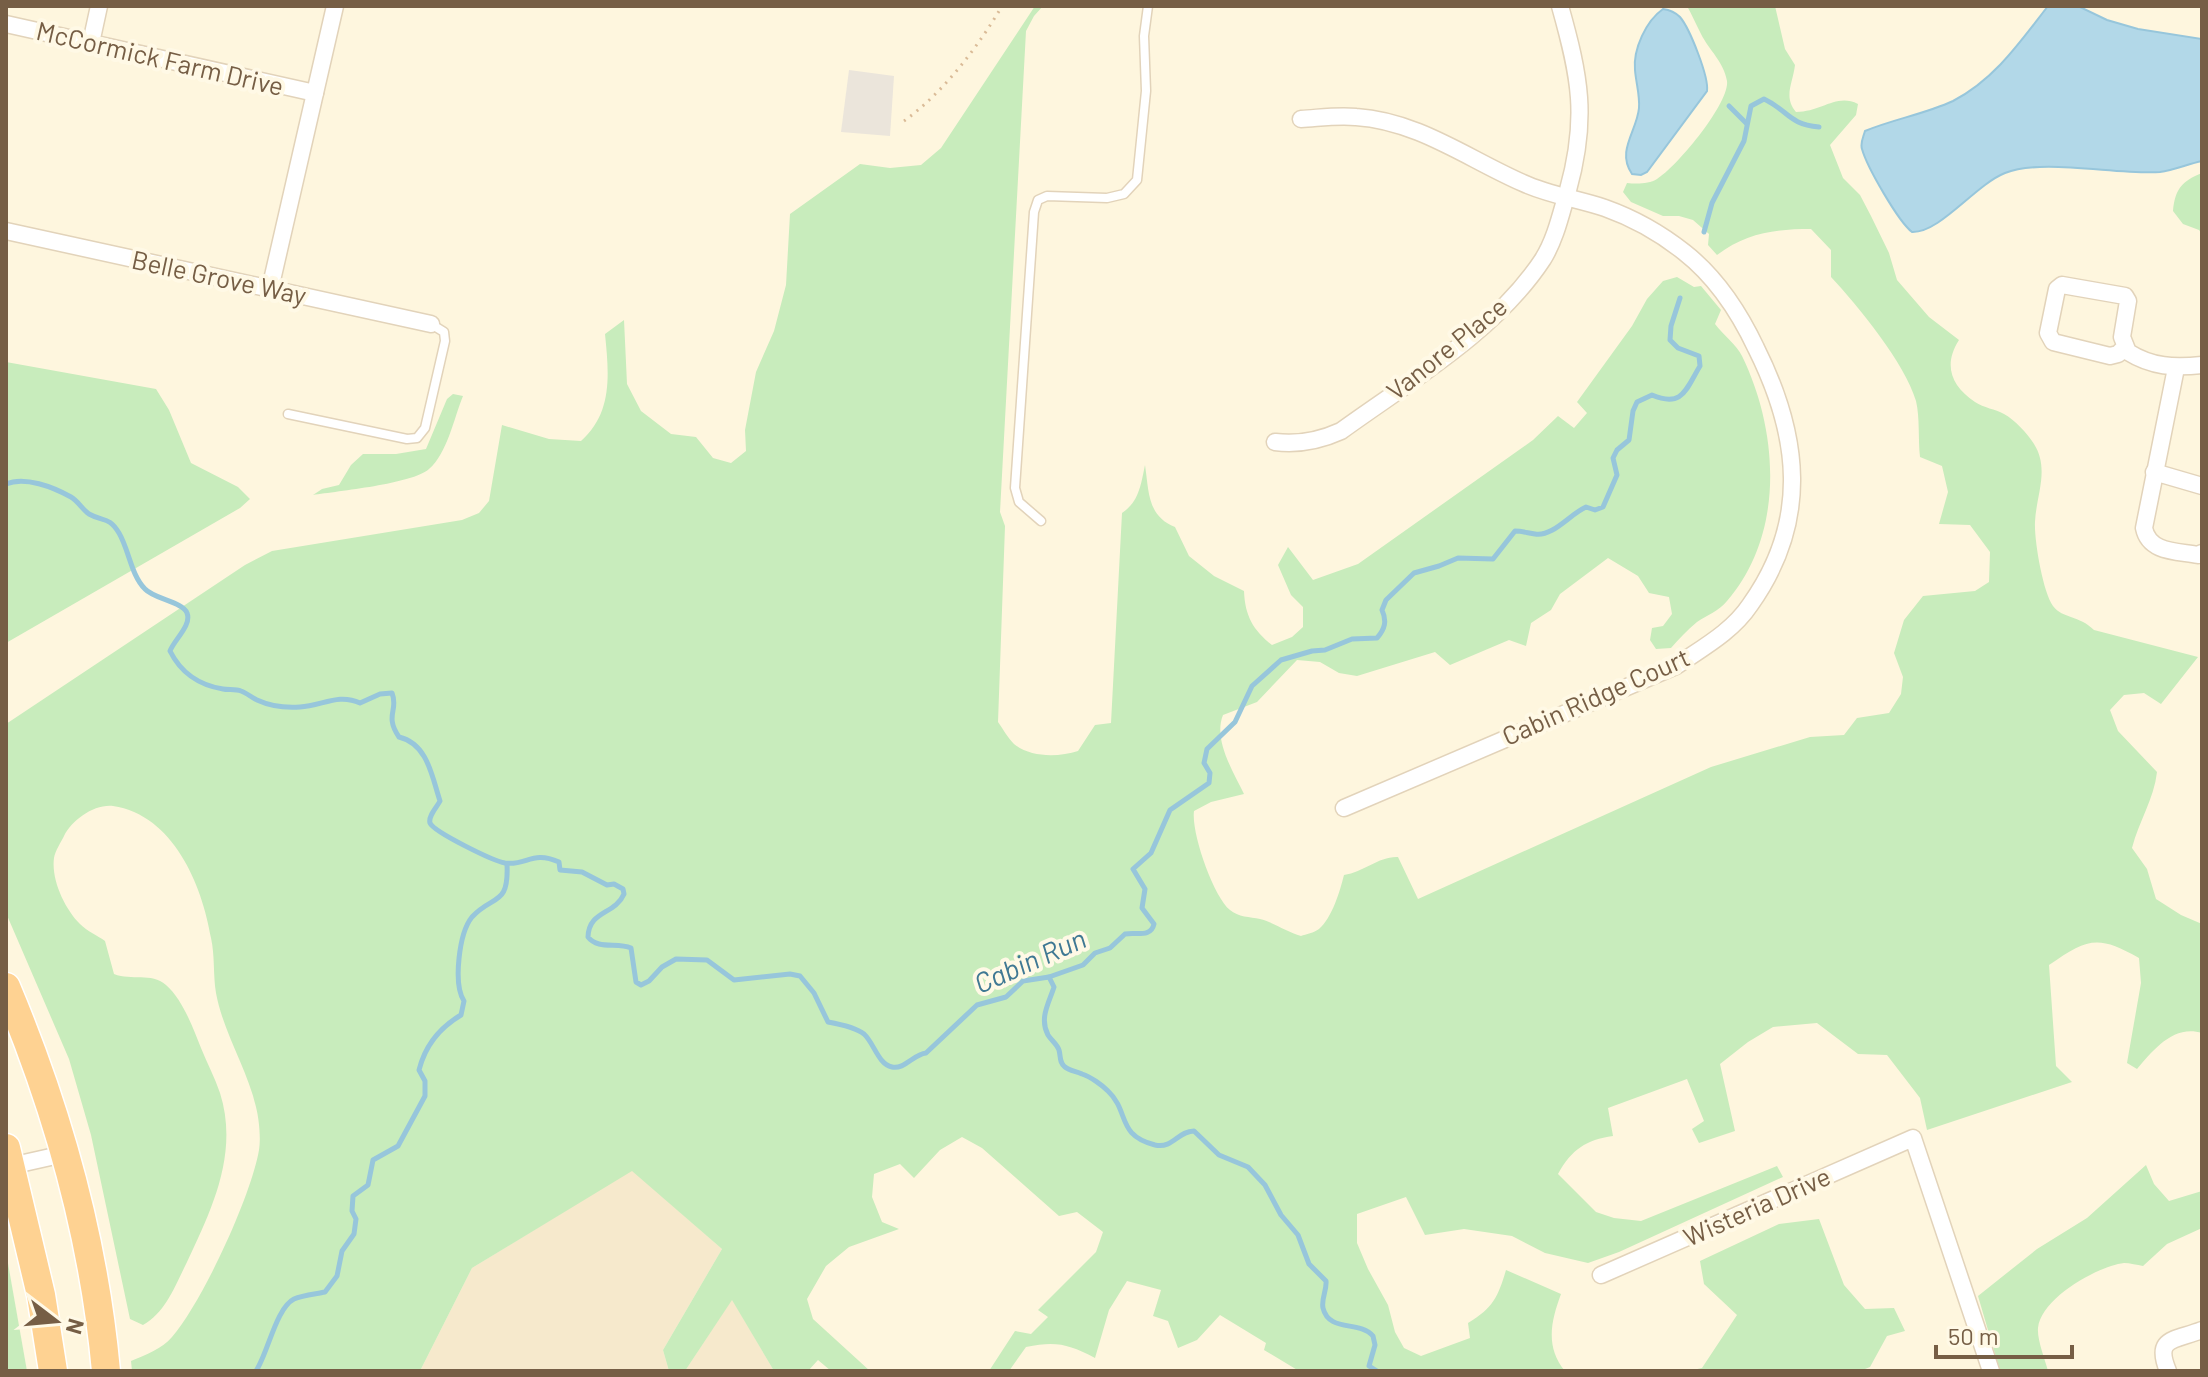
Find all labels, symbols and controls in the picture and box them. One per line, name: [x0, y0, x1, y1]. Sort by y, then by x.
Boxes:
street label: McCormick Farm Drive: [34, 14, 287, 101]
street label: Belle Grove Way: [129, 243, 309, 310]
street label: Vanore Place: [1380, 290, 1512, 406]
street label: Cabin Ridge Court: [1497, 640, 1694, 751]
water label: Cabin Run: [968, 920, 1091, 1000]
street label: Wisteria Drive: [1678, 1159, 1835, 1252]
north arrow: [16, 1281, 96, 1361]
scale bar: [1936, 1309, 2072, 1359]
text: N: [62, 1316, 91, 1337]
text: 50 m: [1948, 1321, 1999, 1350]

